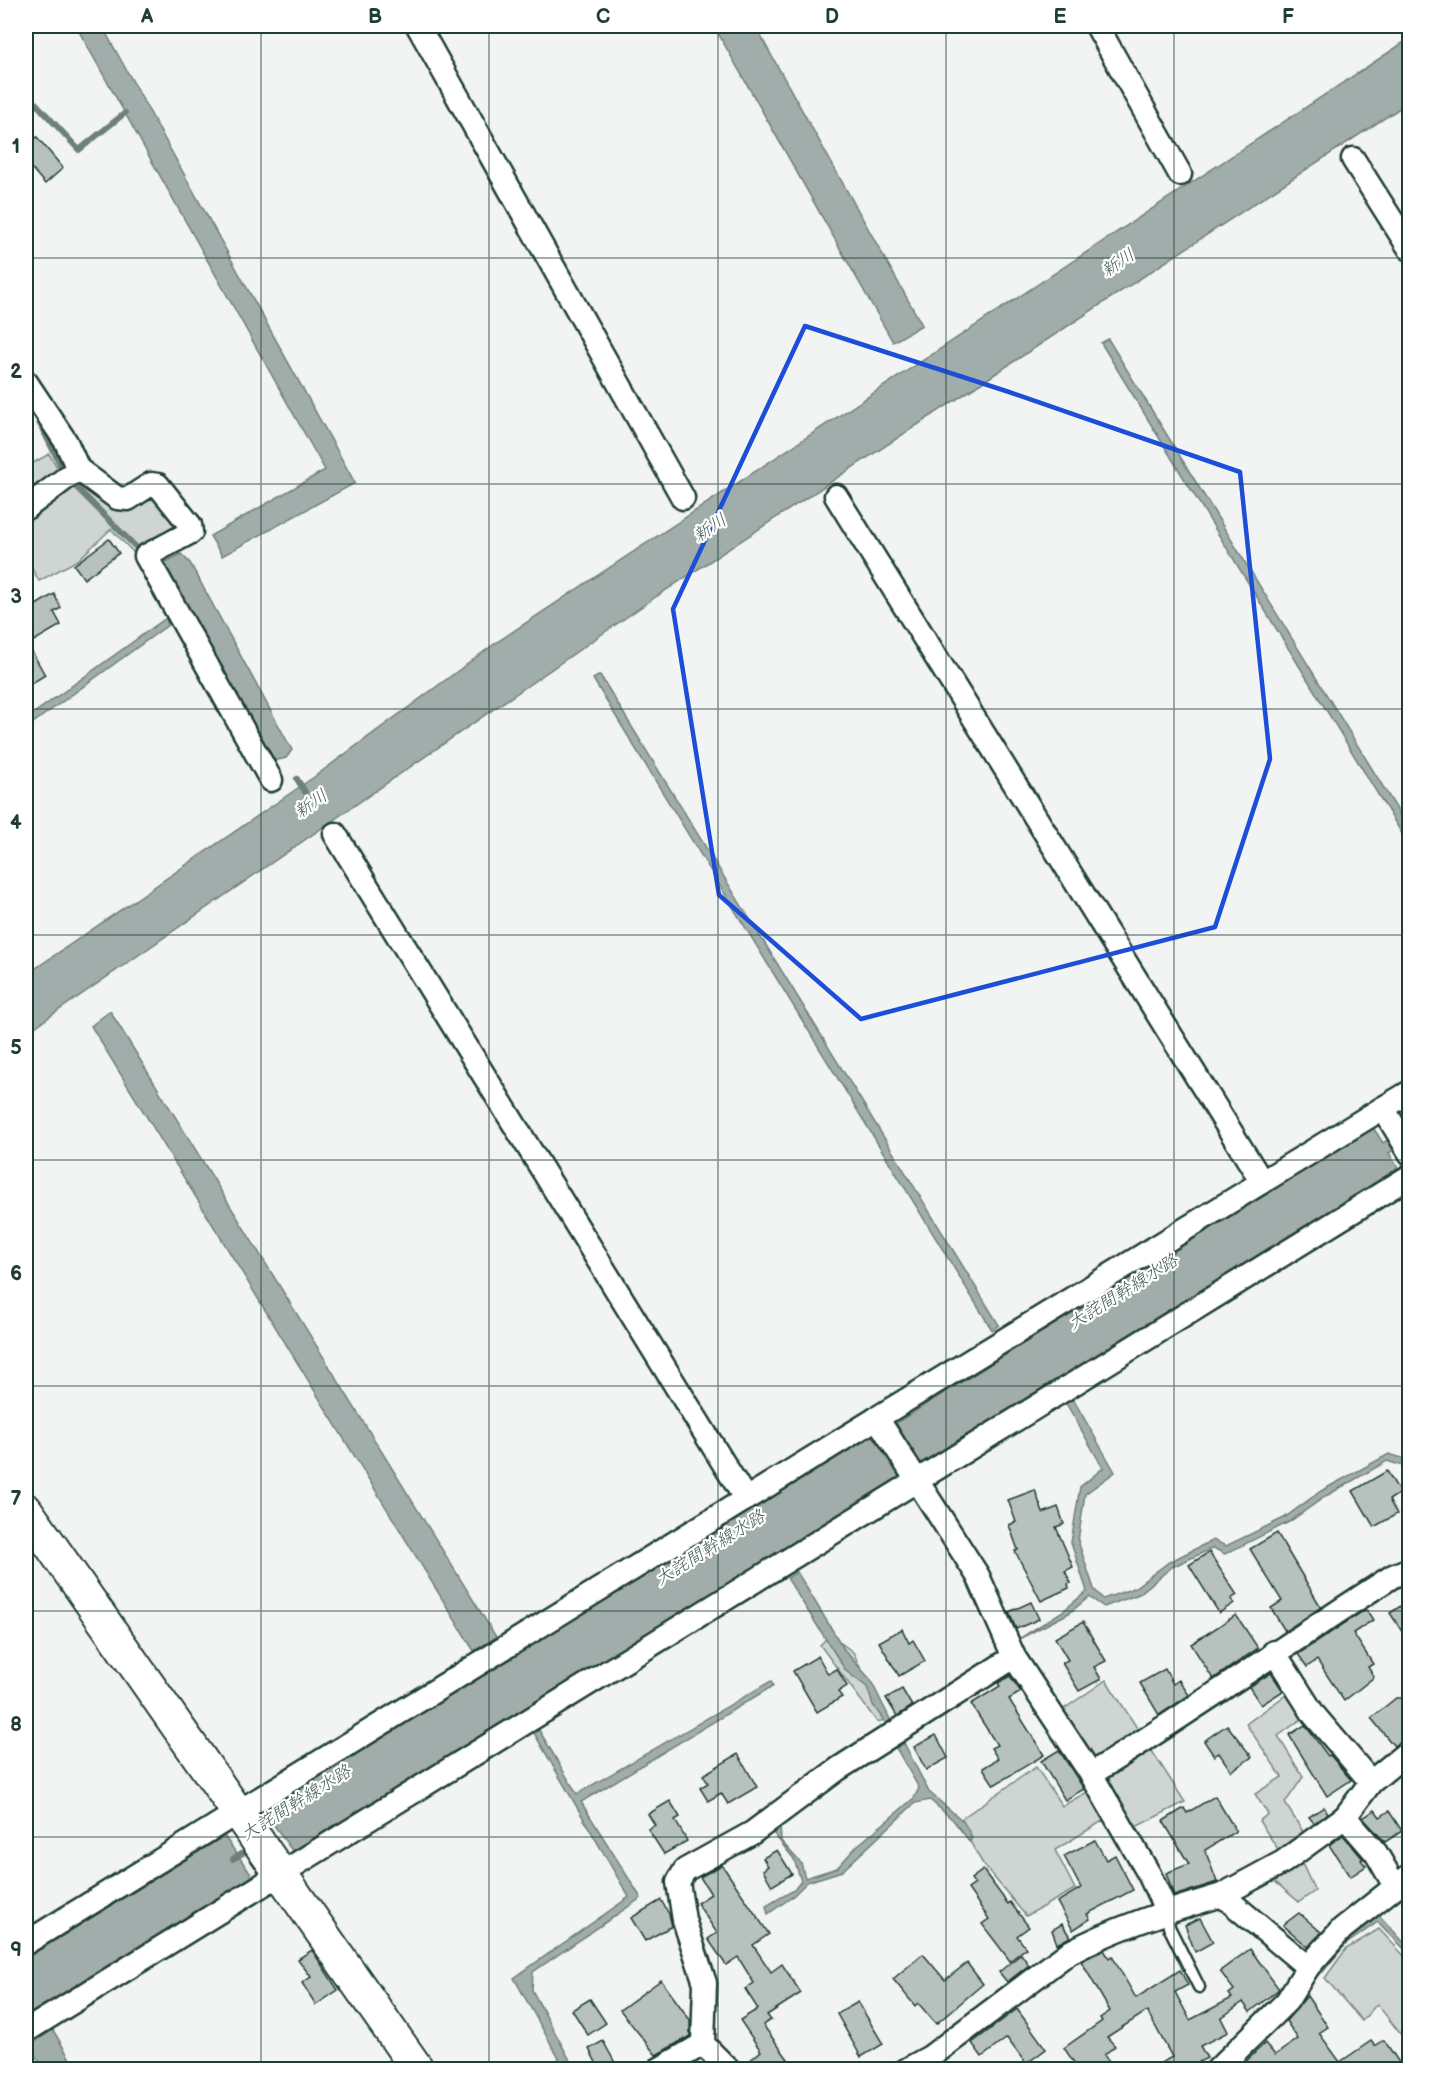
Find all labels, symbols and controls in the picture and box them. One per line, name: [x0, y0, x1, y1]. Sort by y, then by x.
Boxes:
text: A: [140, 5, 154, 29]
text: B: [368, 5, 382, 29]
text: C: [596, 5, 610, 29]
text: D: [825, 5, 839, 29]
text: E: [1054, 5, 1067, 29]
text: F: [1282, 5, 1294, 29]
text: 1: [12, 135, 20, 159]
water label: 新川: [1097, 244, 1139, 282]
text: 2: [10, 360, 22, 384]
water label: 新川: [689, 509, 731, 547]
text: 3: [10, 585, 22, 609]
water label: 新川: [290, 785, 332, 823]
text: 4: [10, 811, 22, 835]
text: 5: [10, 1036, 22, 1060]
water label: 大詫間幹線水路: [1064, 1249, 1183, 1334]
text: 6: [10, 1262, 22, 1286]
text: 7: [10, 1487, 22, 1511]
water label: 大詫間幹線水路: [651, 1505, 770, 1590]
text: 8: [10, 1713, 22, 1737]
water label: 大詫間幹線水路: [237, 1760, 356, 1845]
text: 9: [10, 1938, 22, 1962]

